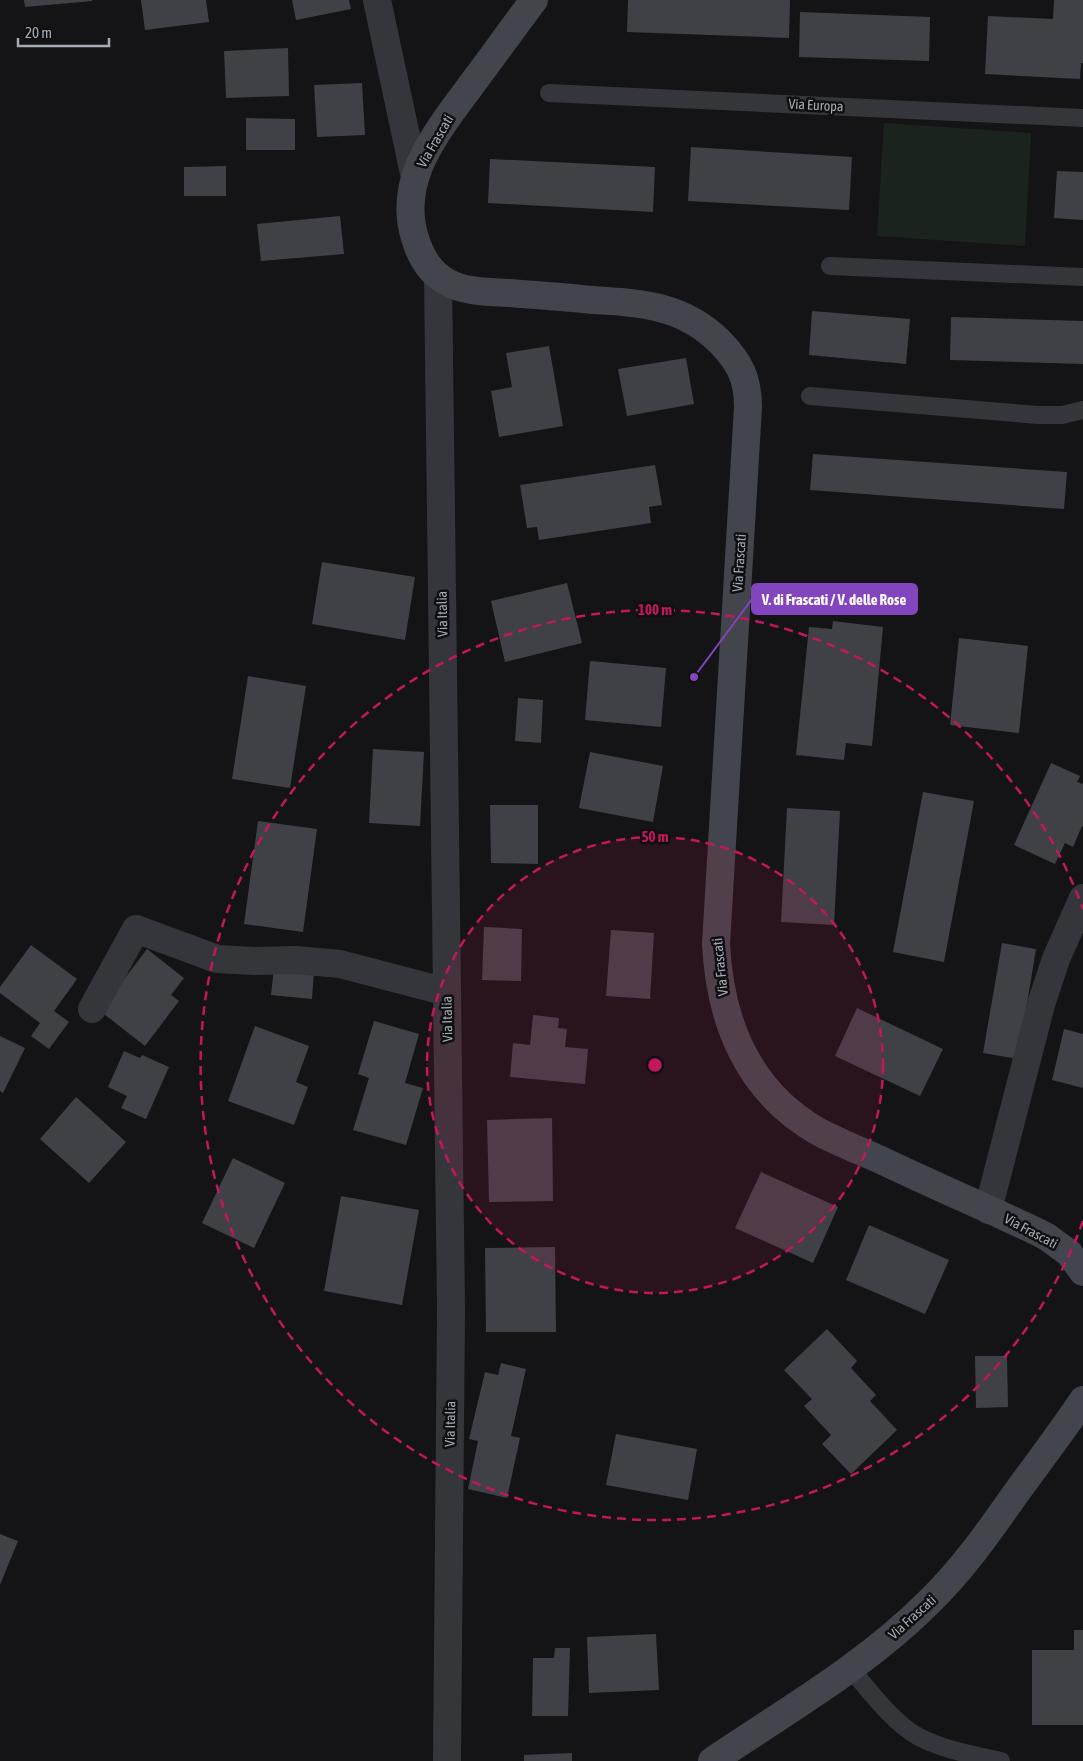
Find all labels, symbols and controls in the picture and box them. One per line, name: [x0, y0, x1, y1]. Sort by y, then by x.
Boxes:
scale bar: [18, 15, 109, 47]
text: 20 m: [25, 24, 52, 41]
street label: Via Europa: [788, 96, 844, 114]
street label: Via Frascati: [414, 112, 456, 170]
street label: Via Frascati: [729, 533, 749, 593]
callout: V. di Frascati / V. delle Rose: [752, 584, 917, 614]
street label: Via Italia: [434, 591, 450, 637]
text: V. di Frascati / V. delle Rose: [761, 591, 906, 608]
text: 100 m: [638, 601, 672, 618]
text: 50 m: [642, 828, 669, 845]
street label: Via Frascati: [709, 937, 731, 997]
street label: Via Italia: [439, 996, 455, 1042]
centre of rings: [646, 1056, 664, 1074]
street label: Via Frascati: [1002, 1210, 1060, 1252]
street label: Via Italia: [442, 1401, 458, 1447]
street label: Via Frascati: [885, 1592, 939, 1642]

